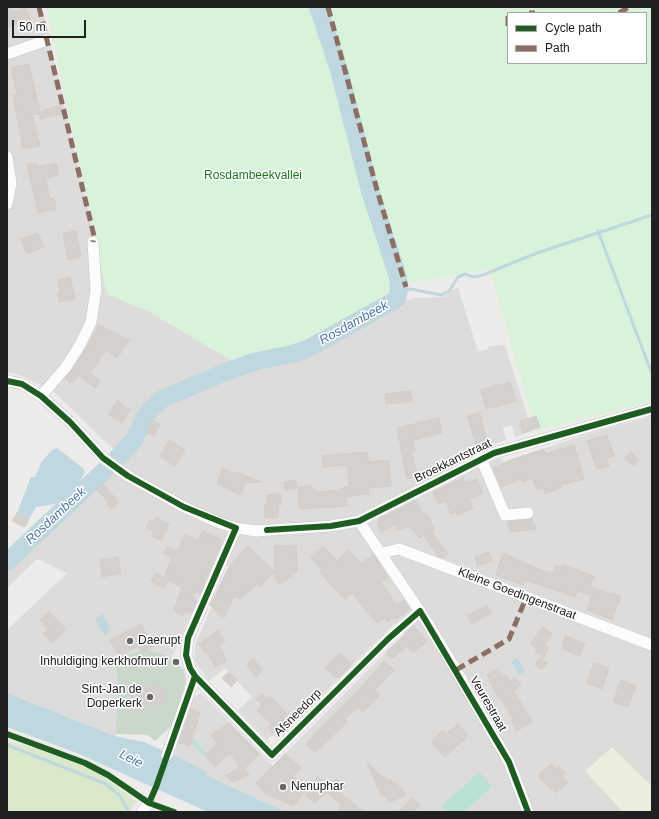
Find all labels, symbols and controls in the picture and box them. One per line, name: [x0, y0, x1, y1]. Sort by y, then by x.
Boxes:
scale bar: [14, 12, 88, 38]
legend: [507, 12, 647, 64]
text: 50 m: [19, 20, 46, 34]
text: Cycle path: [545, 21, 602, 35]
text: Path: [545, 41, 570, 55]
park label: Rosdambeekvallei: [204, 169, 302, 183]
water label: Rosdambeek: [317, 298, 391, 348]
street label: Broekkantstraat: [412, 436, 494, 486]
water label: Rosdambeek: [23, 484, 89, 548]
street label: Kleine Goedingenstraat: [456, 565, 578, 623]
place label: Daerupt: [138, 634, 181, 648]
marker: Daerupt: [125, 636, 135, 646]
place label: Inhuldiging kerkhofmuur: [40, 655, 168, 669]
marker: Inhuldiging kerkhofmuur: [171, 657, 181, 667]
street label: Veurestraat: [466, 674, 510, 734]
place label: Sint-Jan de Doperkerk: [81, 683, 142, 711]
street label: Afsneedorp: [271, 686, 325, 740]
marker: Sint-Jan de Doperkerk: [145, 692, 155, 702]
water label: Leie: [117, 746, 145, 772]
place label: Nenuphar: [291, 780, 344, 794]
marker: Nenuphar: [278, 782, 288, 792]

